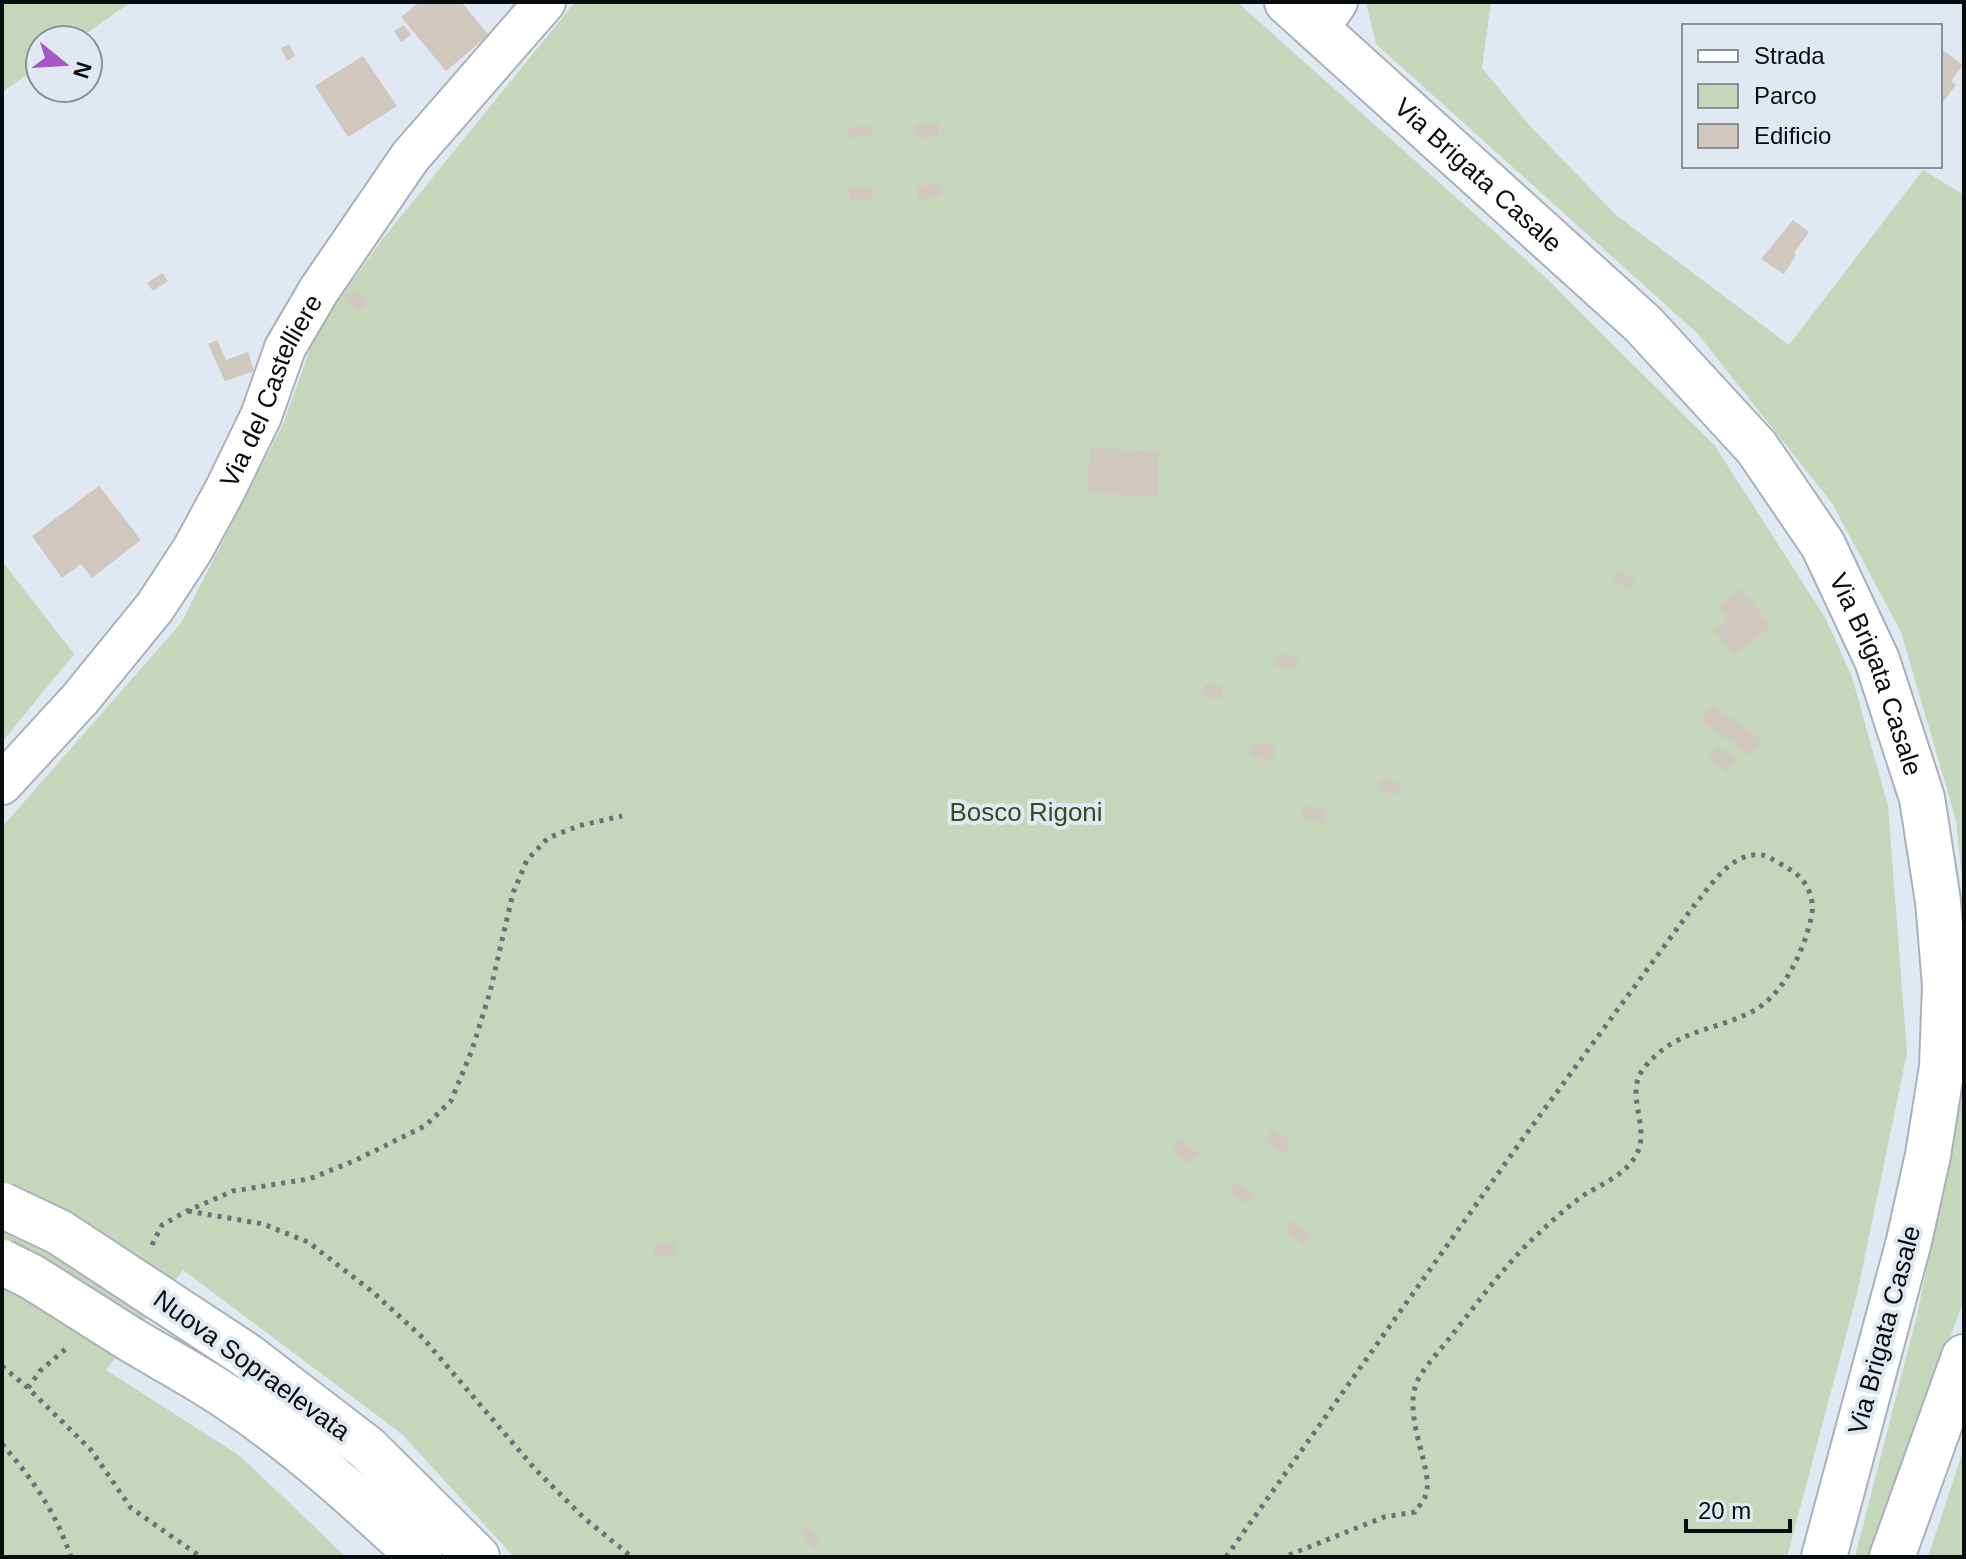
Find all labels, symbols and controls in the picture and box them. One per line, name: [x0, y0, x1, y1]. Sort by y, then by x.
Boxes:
north arrow: [24, 24, 104, 104]
legend: [1682, 24, 1942, 168]
text: Strada: [1754, 42, 1825, 69]
text: N: [68, 59, 97, 81]
text: Parco: [1754, 82, 1817, 109]
street label: Via Brigata Casale: [1389, 92, 1568, 258]
text: Edificio: [1754, 122, 1831, 149]
street label: Via del Castelliere: [214, 289, 328, 492]
street label: Via Brigata Casale: [1823, 568, 1929, 779]
park label: Bosco Rigoni: [949, 797, 1103, 827]
street label: Via Brigata Casale: [1842, 1222, 1926, 1438]
street label: Nuova Sopraelevata: [148, 1284, 357, 1447]
scale bar: [1686, 1483, 1790, 1533]
text: 20 m: [1698, 1497, 1751, 1524]

